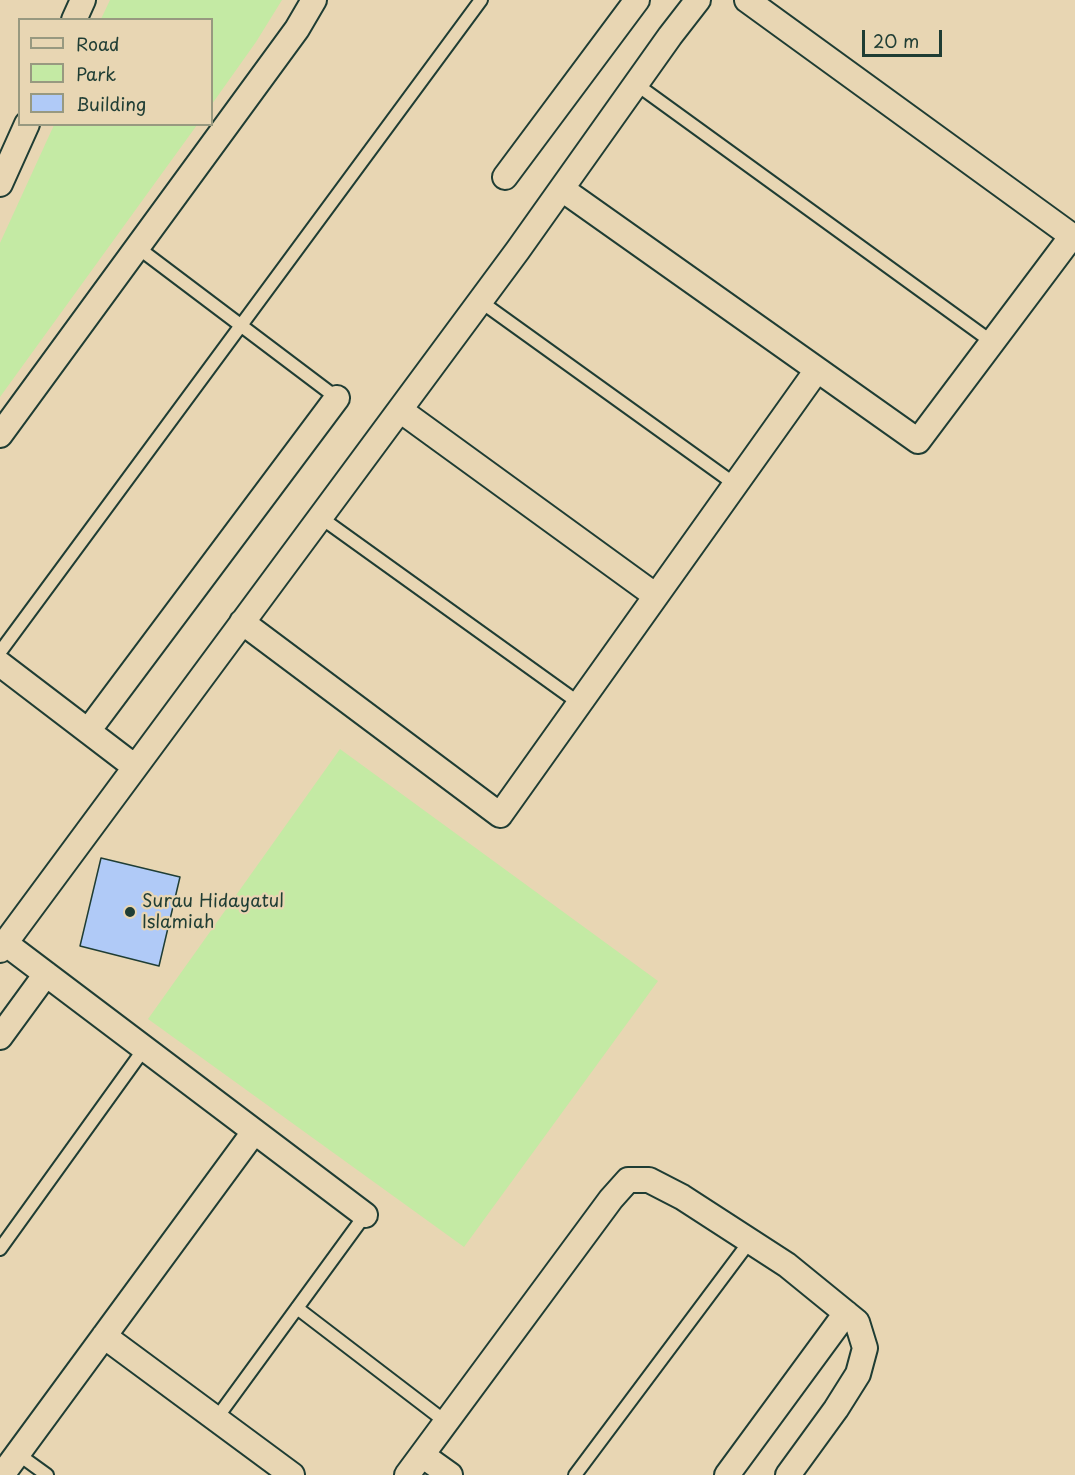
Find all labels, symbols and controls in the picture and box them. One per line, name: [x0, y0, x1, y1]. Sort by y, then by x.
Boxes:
legend: [18, 18, 213, 126]
scale bar: [865, 18, 944, 56]
text: 20 m: [873, 27, 919, 54]
text: Road: [76, 30, 120, 57]
text: Park: [76, 60, 116, 87]
text: Building: [76, 90, 146, 117]
place label: Surau Hidayatul Islamiah: [142, 891, 284, 934]
marker: Surau Hidayatul Islamiah: [123, 905, 137, 919]

